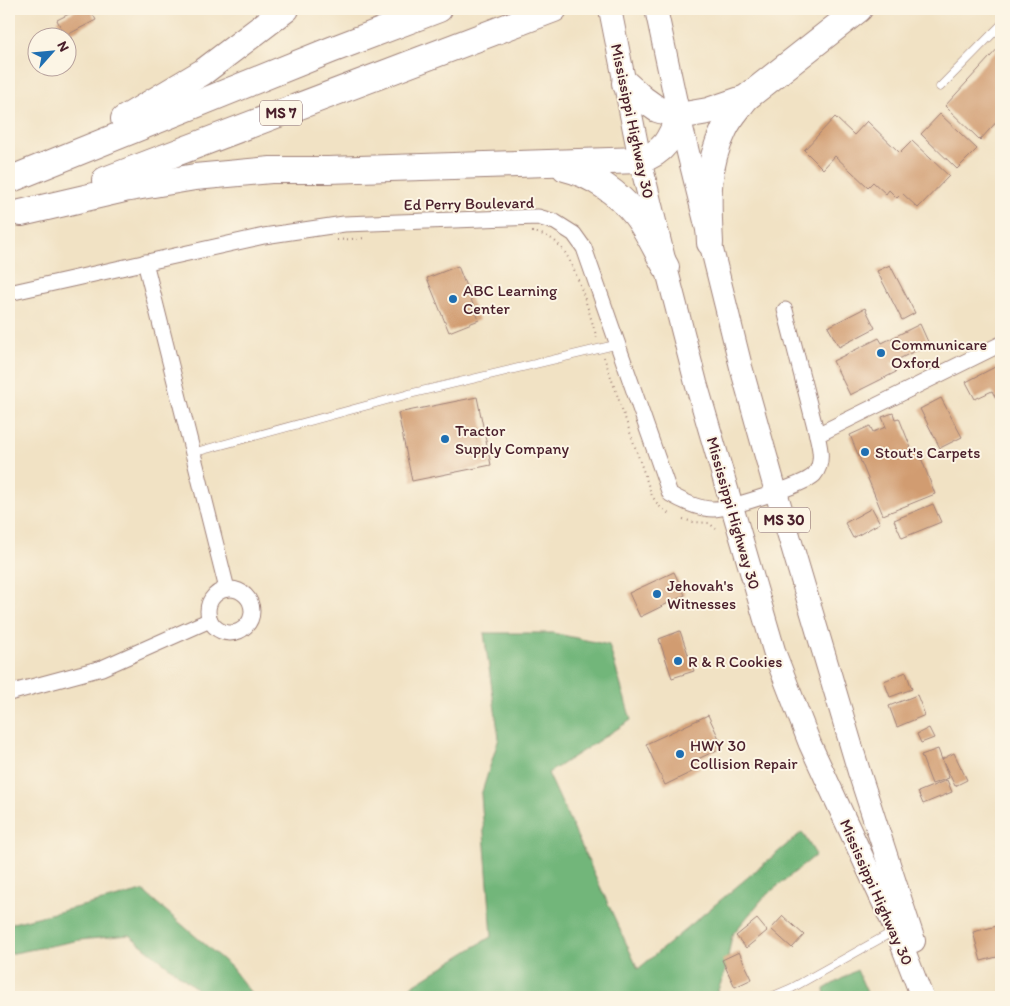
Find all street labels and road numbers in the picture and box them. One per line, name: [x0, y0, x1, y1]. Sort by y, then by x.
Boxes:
street label: Mississippi Highway 30: [607, 42, 658, 200]
road number: MS 7: [260, 100, 302, 126]
street label: Ed Perry Boulevard: [404, 193, 535, 214]
street label: Mississippi Highway 30: [703, 435, 764, 592]
road number: MS 30: [758, 508, 810, 532]
street label: Mississippi Highway 30: [836, 816, 917, 968]

